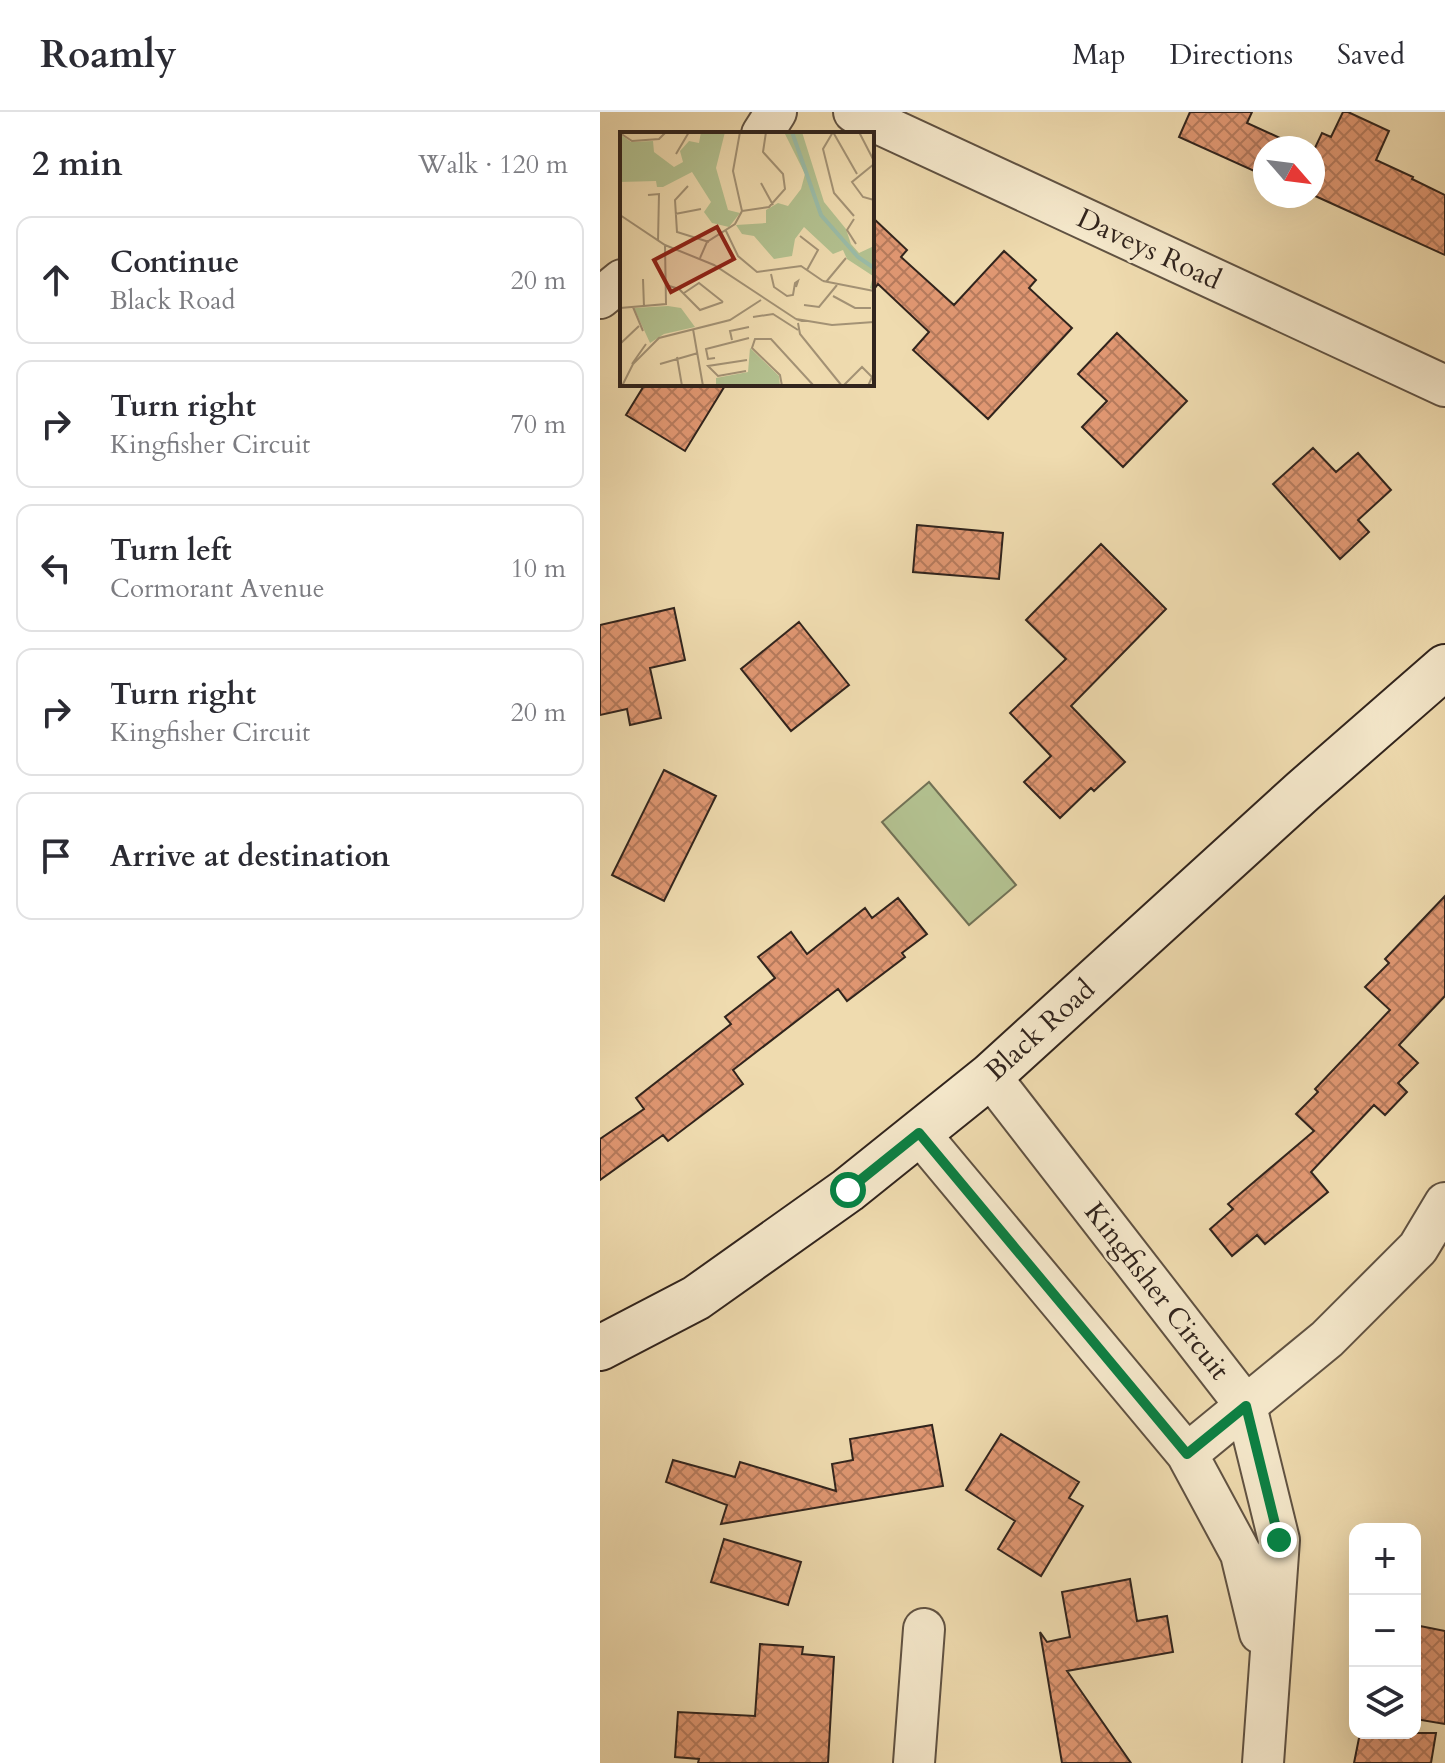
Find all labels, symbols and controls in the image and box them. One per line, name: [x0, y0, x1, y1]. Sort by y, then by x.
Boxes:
text: Roamly: [40, 29, 177, 81]
text: Map: [1072, 36, 1126, 74]
text: Directions: [1170, 36, 1293, 74]
text: Saved: [1337, 36, 1405, 74]
inset map: [620, 132, 874, 386]
north arrow: [1253, 136, 1325, 208]
text: 2 min: [32, 141, 123, 187]
text: Walk · 120 m: [418, 147, 568, 182]
street label: Daveys Road: [1071, 199, 1227, 299]
text: Continue: [110, 242, 239, 283]
icon: ahead: [34, 258, 78, 302]
text: 20 m: [510, 263, 566, 298]
text: Black Road: [110, 283, 235, 318]
text: Turn right: [110, 386, 256, 427]
icon: right: [34, 402, 78, 446]
text: 70 m: [510, 407, 566, 442]
text: Kingfisher Circuit: [110, 427, 310, 462]
text: Turn left: [110, 530, 232, 571]
icon: left: [34, 546, 78, 590]
text: 10 m: [510, 551, 566, 586]
text: Cormorant Avenue: [110, 571, 324, 606]
text: Turn right: [110, 674, 256, 715]
icon: right: [34, 690, 78, 734]
text: 20 m: [510, 695, 566, 730]
text: Kingfisher Circuit: [110, 715, 310, 750]
icon: arrive: [34, 834, 78, 878]
text: Arrive at destination: [110, 836, 390, 877]
street label: Black Road: [977, 971, 1103, 1089]
route start: [830, 1172, 866, 1208]
street label: Kingfisher Circuit: [1076, 1194, 1238, 1388]
route end: [1261, 1522, 1297, 1558]
map controls: [1349, 1523, 1421, 1739]
button: +: [1349, 1523, 1421, 1595]
button: −: [1349, 1595, 1421, 1667]
button: layers: [1349, 1667, 1421, 1739]

